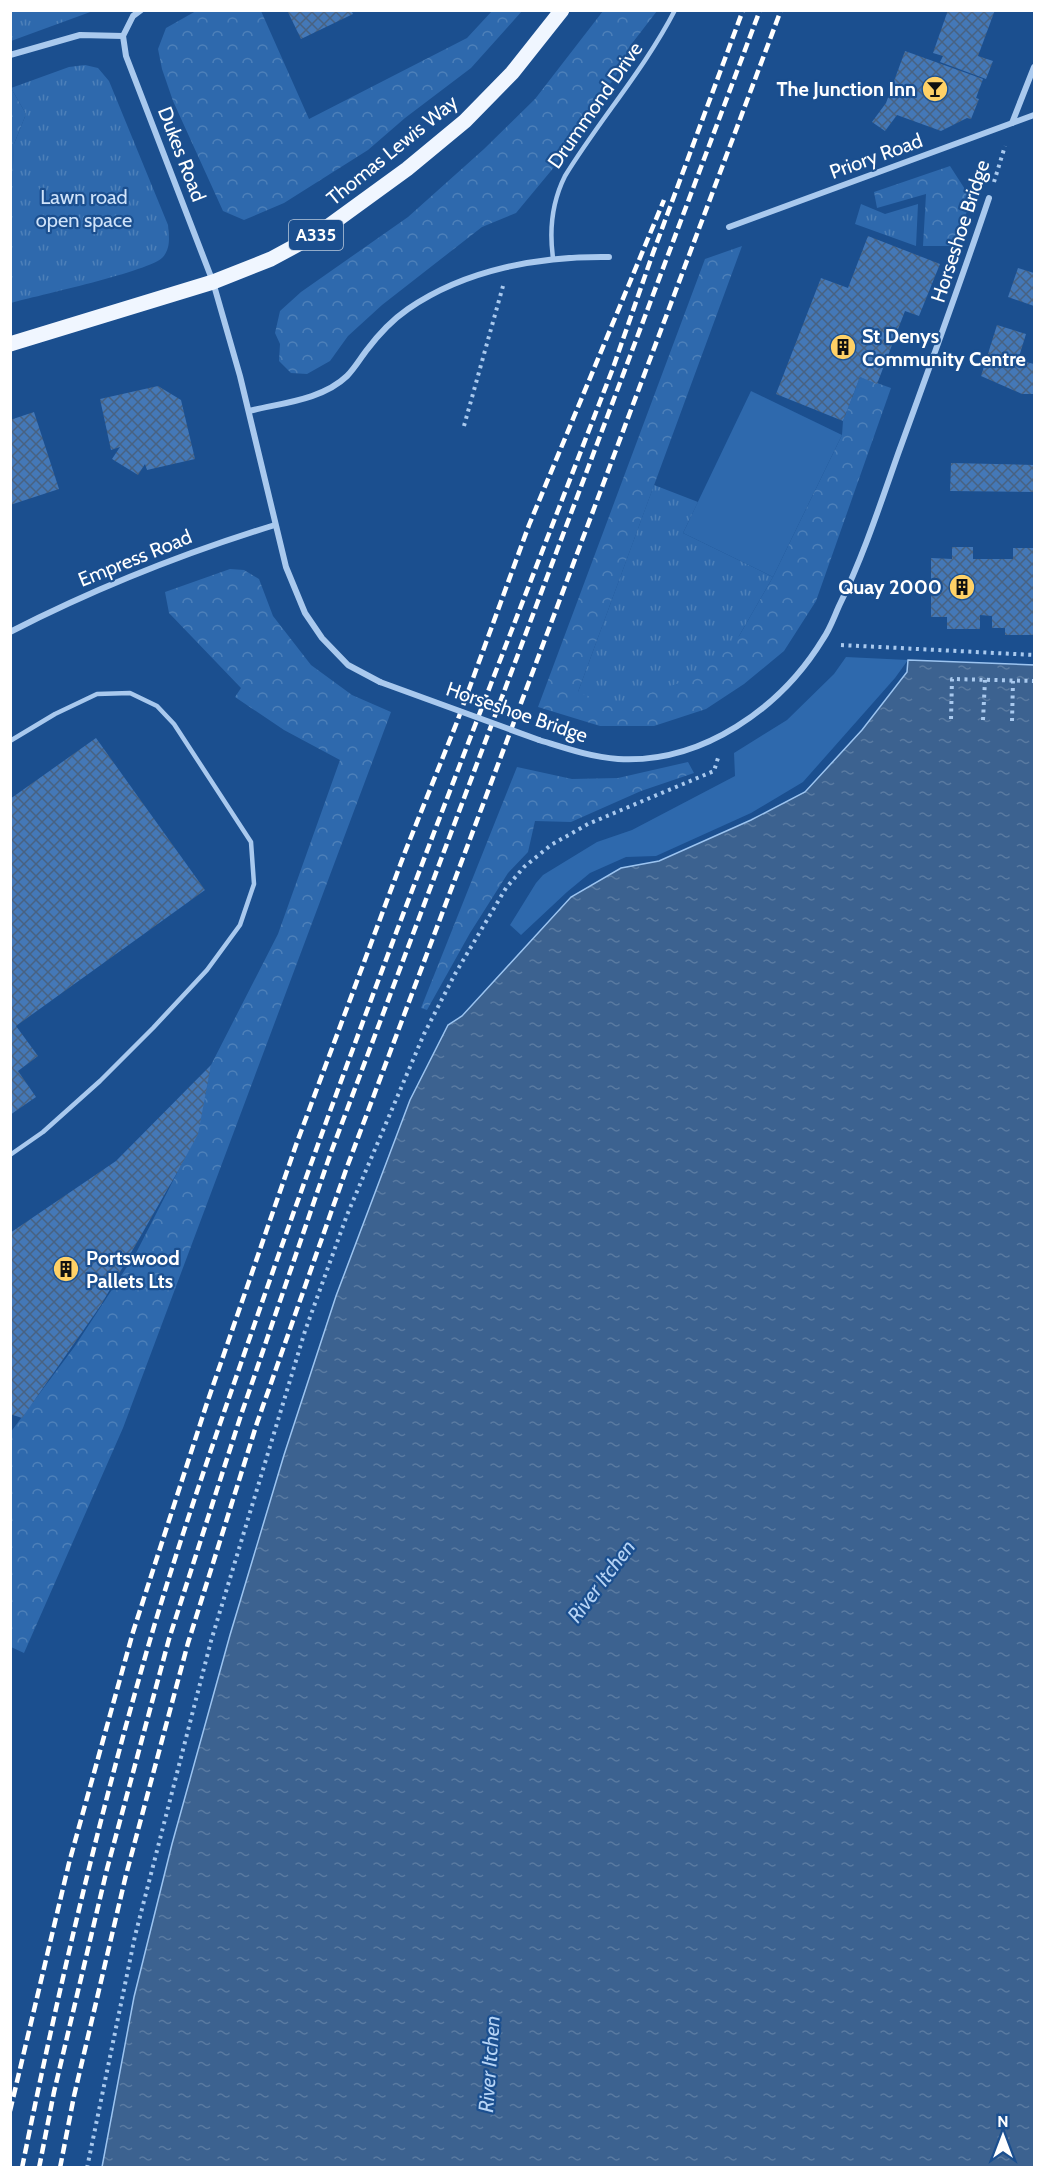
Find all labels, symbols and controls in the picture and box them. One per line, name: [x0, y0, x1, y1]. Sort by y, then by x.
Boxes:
street label: Drummond Drive: [542, 37, 648, 173]
bar icon: The Junction Inn: [920, 74, 950, 104]
place label: The Junction Inn: [776, 77, 916, 101]
street label: Thomas Lewis Way: [322, 90, 462, 210]
street label: Dukes Road: [153, 103, 211, 205]
street label: Priory Road: [826, 128, 926, 184]
street label: Horseshoe Bridge: [926, 157, 994, 305]
park label: Lawn road open space: [36, 185, 132, 232]
road number: A335: [289, 220, 343, 250]
place label: St Denys Community Centre: [862, 324, 1026, 371]
building icon: St Denys Community Centre: [828, 332, 858, 362]
street label: Empress Road: [75, 524, 195, 592]
building icon: Quay 2000: [947, 572, 977, 602]
place label: Quay 2000: [838, 575, 942, 599]
street label: Horseshoe Bridge: [443, 677, 591, 747]
place label: Portswood Pallets Lts: [86, 1246, 180, 1293]
building icon: Portswood Pallets Lts: [51, 1254, 81, 1284]
water label: River Itchen: [562, 1535, 640, 1627]
water label: River Itchen: [473, 2015, 505, 2113]
north arrow: [973, 2106, 1033, 2166]
text: N: [997, 2112, 1009, 2131]

